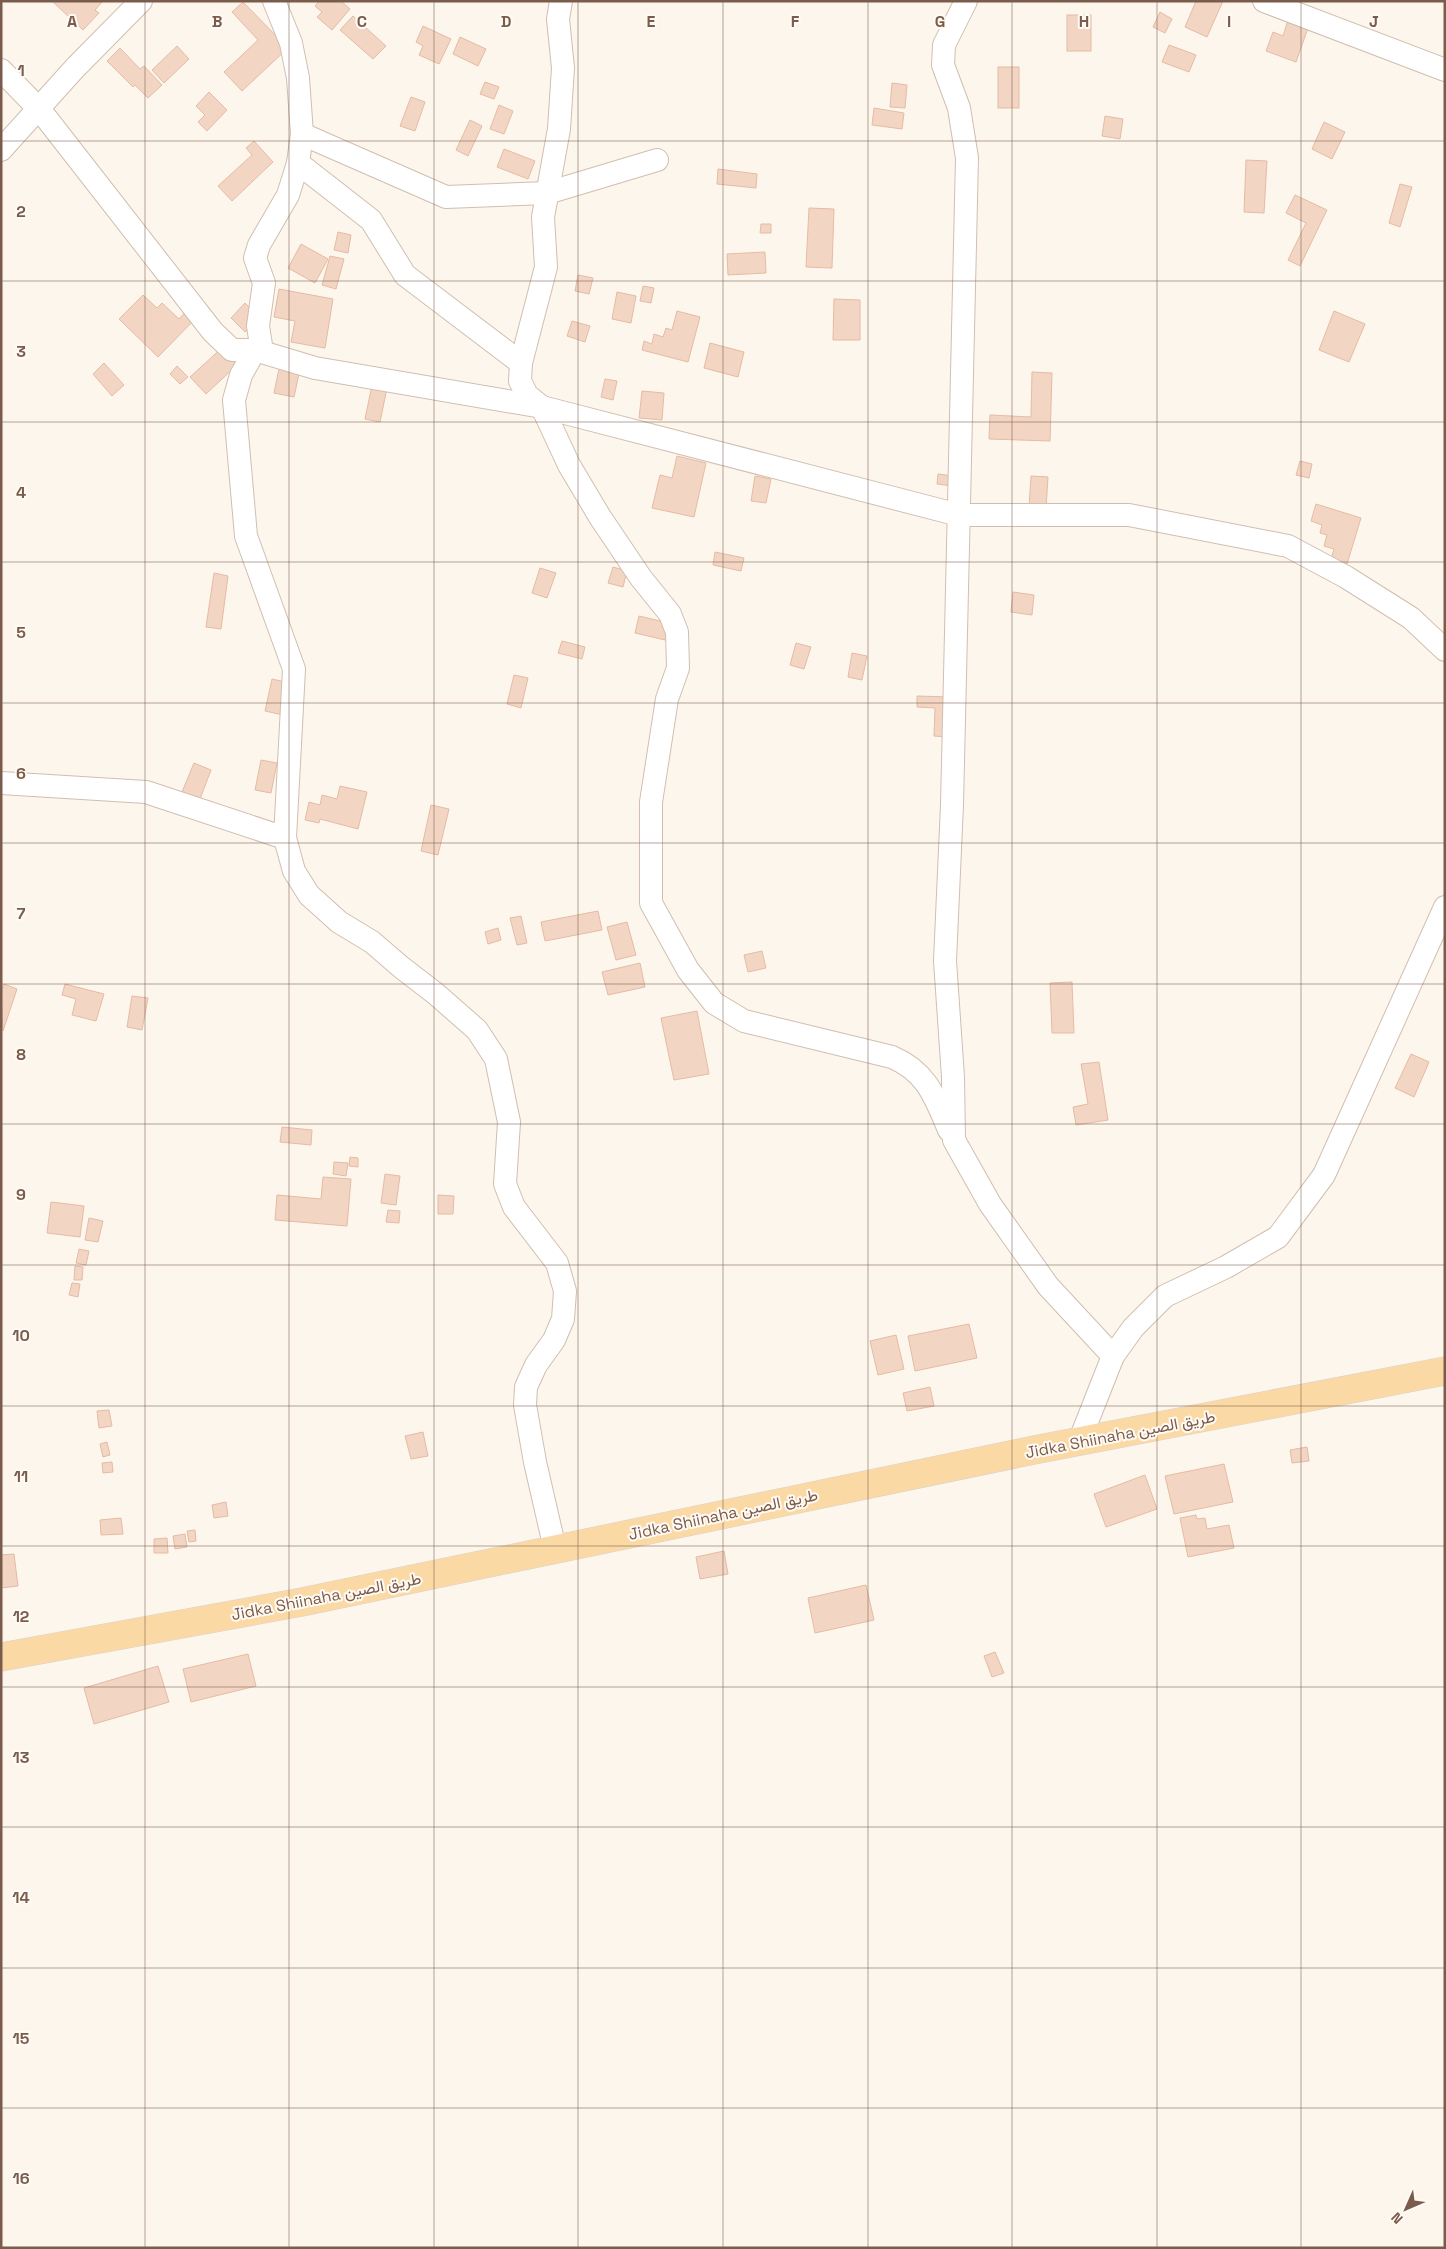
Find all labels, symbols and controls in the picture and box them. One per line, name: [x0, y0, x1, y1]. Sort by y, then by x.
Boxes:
text: A: [67, 11, 77, 32]
text: B: [212, 11, 222, 32]
text: C: [357, 11, 367, 32]
text: D: [501, 11, 511, 32]
text: E: [647, 11, 656, 32]
text: F: [791, 11, 800, 32]
text: G: [935, 11, 945, 32]
text: H: [1079, 11, 1089, 32]
text: I: [1227, 11, 1231, 32]
text: J: [1369, 11, 1379, 32]
text: 1: [17, 60, 25, 81]
text: 2: [16, 201, 26, 222]
text: 3: [16, 341, 26, 362]
text: 4: [16, 482, 26, 503]
text: 5: [16, 622, 26, 643]
text: 6: [16, 763, 26, 784]
text: 7: [17, 903, 26, 924]
text: 8: [16, 1044, 26, 1065]
text: 9: [16, 1184, 26, 1205]
text: 10: [12, 1325, 30, 1346]
street label: Jidka Shiinaha طريق الصين: [1023, 1406, 1217, 1463]
text: 11: [14, 1466, 28, 1487]
street label: Jidka Shiinaha طريق الصين: [626, 1484, 820, 1545]
street label: Jidka Shiinaha طريق الصين: [229, 1568, 423, 1625]
text: 12: [13, 1606, 29, 1627]
text: 13: [13, 1747, 30, 1768]
text: 14: [12, 1887, 30, 1908]
text: 15: [13, 2028, 30, 2049]
text: 16: [12, 2168, 30, 2189]
north arrow: [1381, 2184, 1431, 2234]
text: N: [1387, 2209, 1406, 2228]

